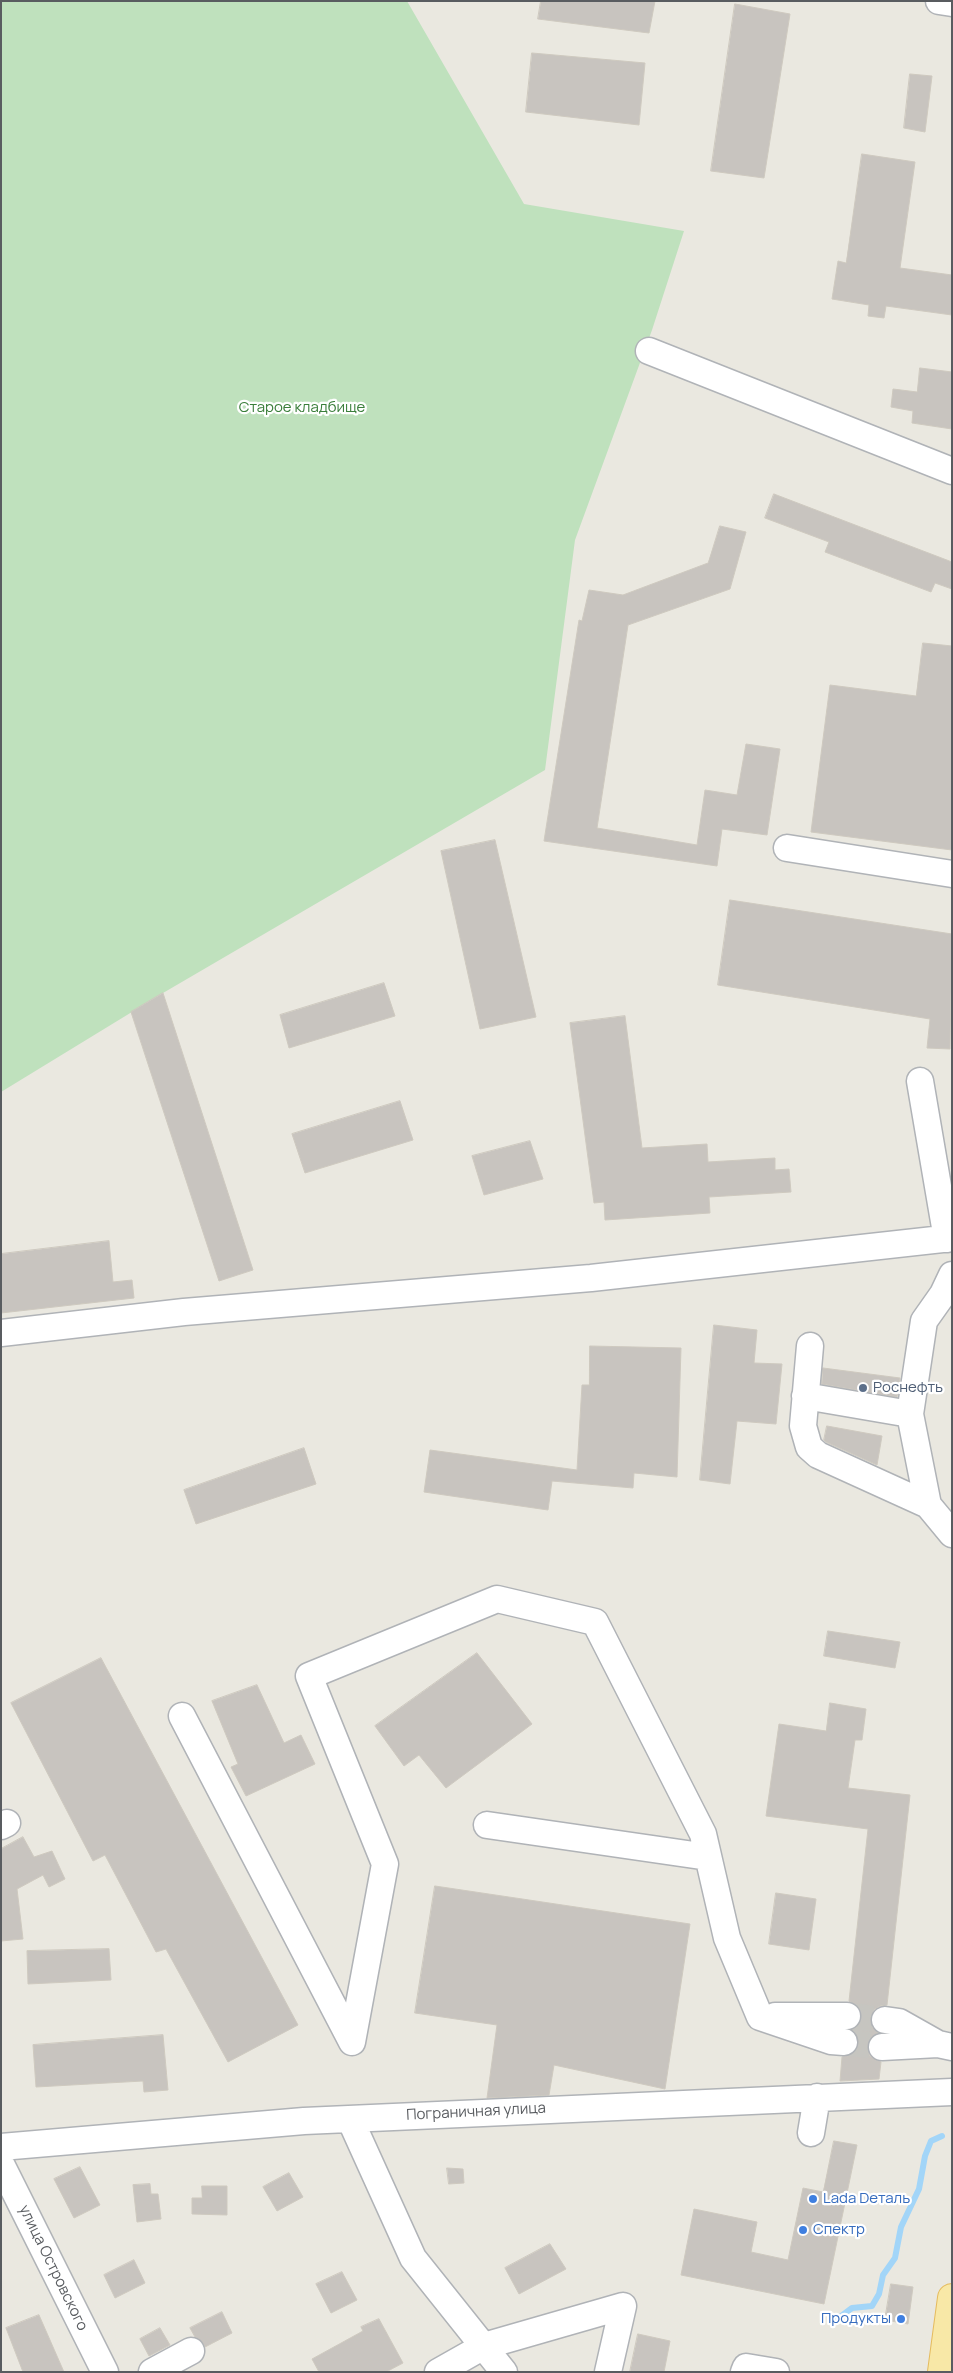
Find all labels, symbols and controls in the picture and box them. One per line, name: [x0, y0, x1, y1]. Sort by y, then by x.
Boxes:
park label: Старое кладбище: [239, 399, 365, 417]
place label: Роснефть: [873, 1379, 943, 1397]
marker: Роснефть: [857, 1382, 869, 1394]
street label: Пограничная улица: [406, 2099, 546, 2125]
place label: Lada Dеталь: [823, 2190, 910, 2208]
marker: Lada Dеталь: [807, 2193, 819, 2205]
street label: улица Островского: [15, 2202, 91, 2334]
place label: Спектр: [813, 2221, 865, 2239]
marker: Спектр: [797, 2224, 809, 2236]
place label: Продукты: [821, 2310, 891, 2328]
marker: Продукты: [895, 2313, 907, 2325]

